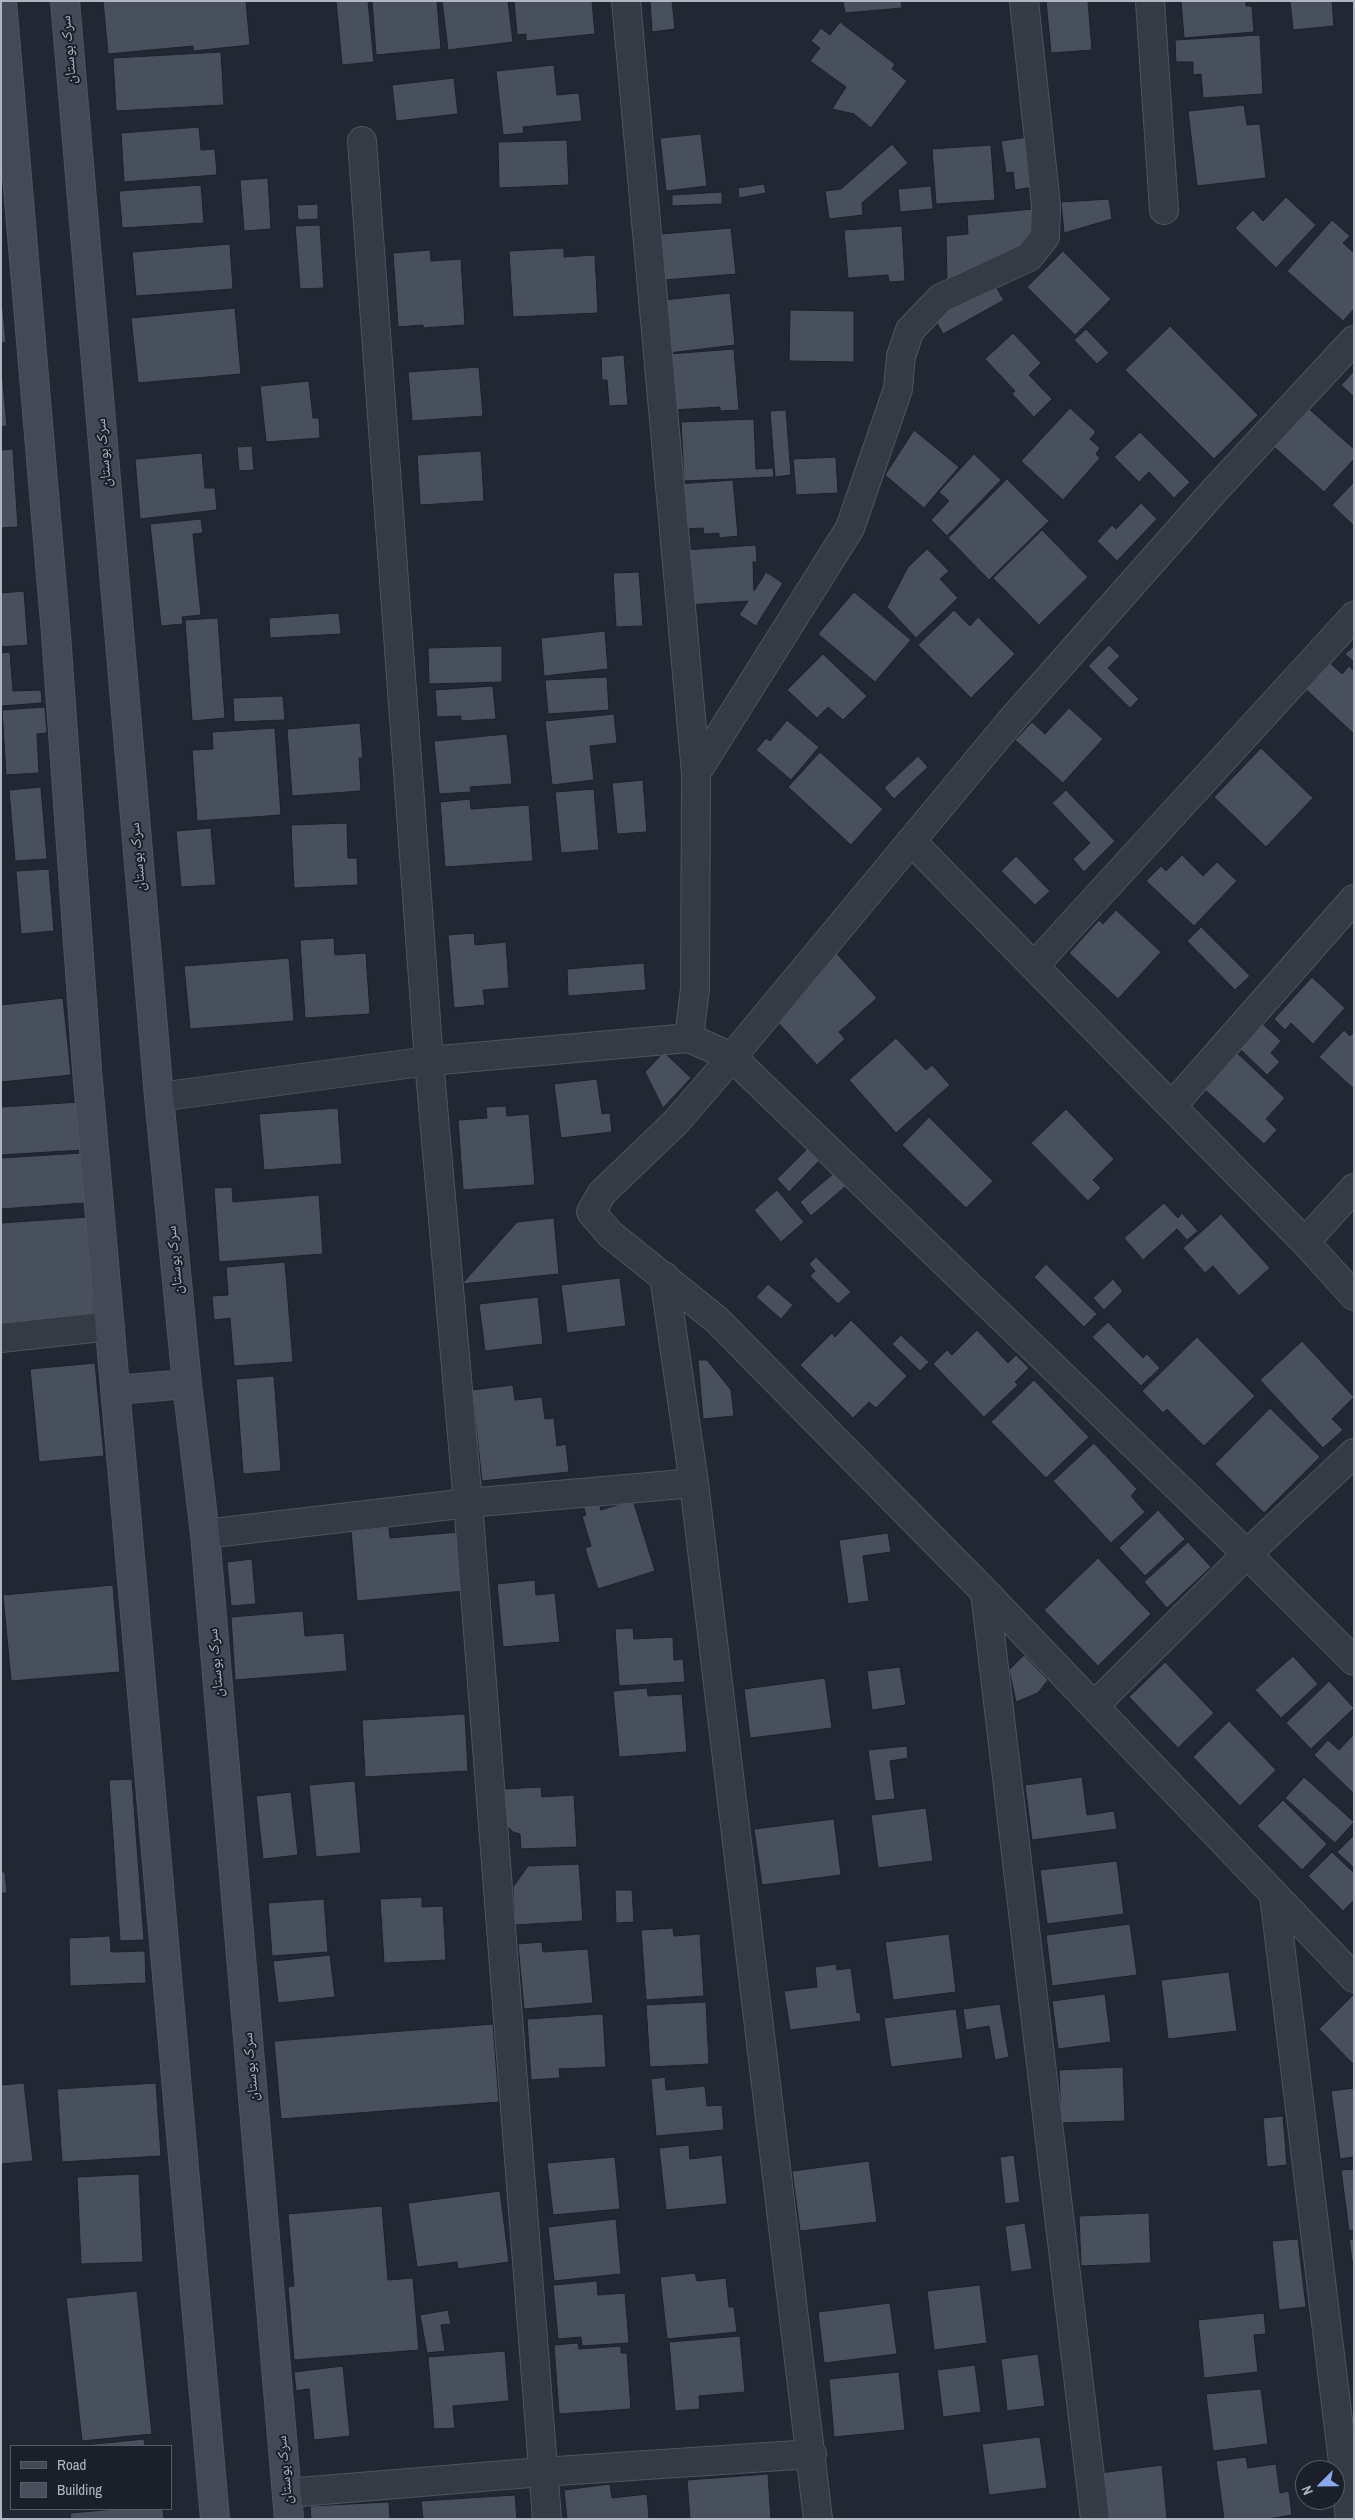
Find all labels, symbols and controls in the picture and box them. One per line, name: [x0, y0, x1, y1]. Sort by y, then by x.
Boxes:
street label: سرک بوستان: [57, 15, 81, 85]
street label: سرک بوستان: [92, 418, 116, 488]
street label: سرک بوستان: [126, 822, 150, 892]
street label: سرک بوستان: [162, 1225, 188, 1295]
street label: سرک بوستان: [204, 1628, 228, 1698]
street label: سرک بوستان: [239, 2032, 263, 2102]
street label: سرک بوستان: [273, 2435, 297, 2505]
legend: [10, 2445, 172, 2510]
text: Road: [57, 2454, 86, 2475]
north arrow: [1295, 2460, 1345, 2510]
text: Building: [57, 2479, 102, 2500]
text: N: [1297, 2483, 1317, 2498]

